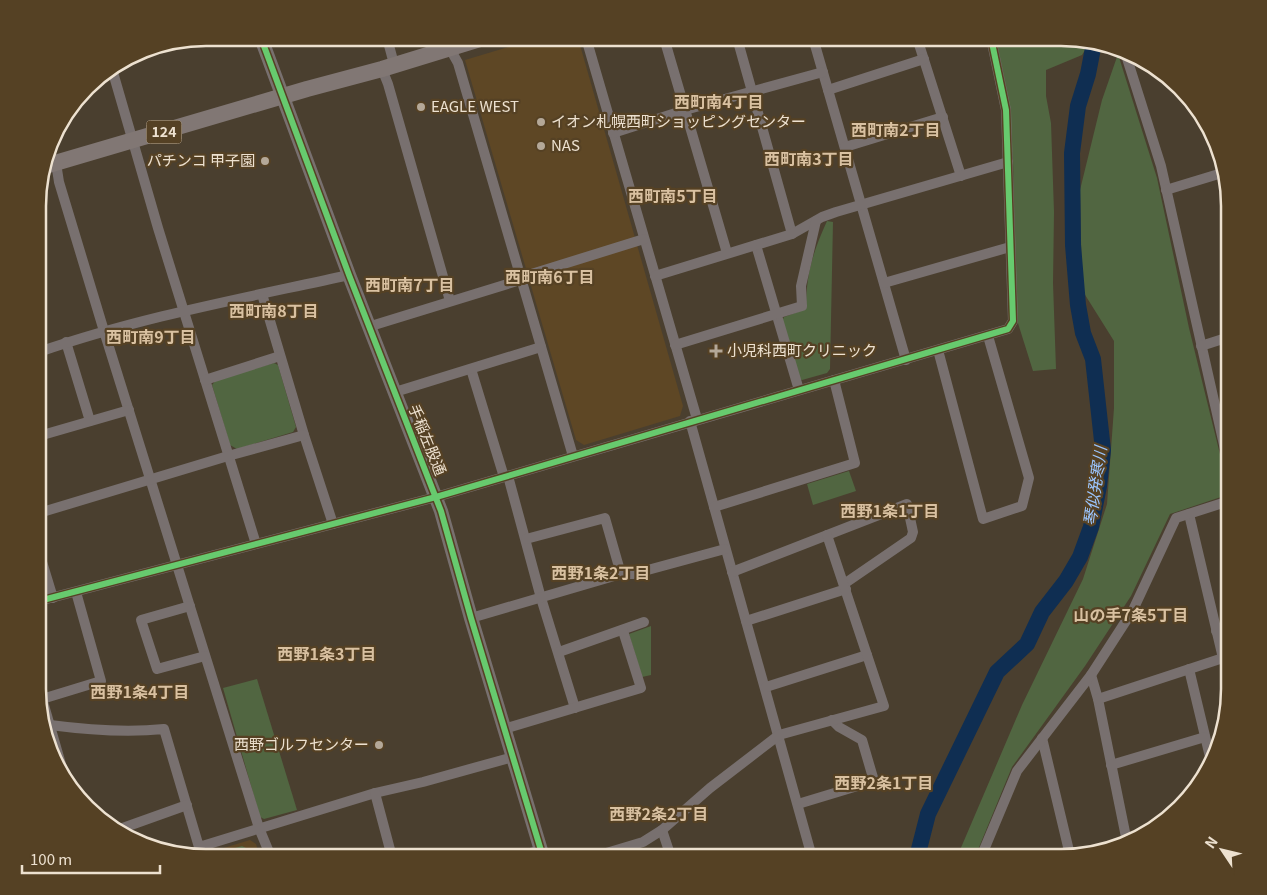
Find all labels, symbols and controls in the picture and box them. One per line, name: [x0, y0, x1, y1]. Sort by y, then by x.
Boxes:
district label: 西町南4丁目: [674, 89, 764, 113]
place label: EAGLE WEST: [431, 95, 519, 116]
marker: EAGLE WEST: [415, 101, 427, 113]
place label: イオン札幌西町ショッピングセンター: [551, 110, 806, 131]
marker: イオン札幌西町ショッピングセンター: [535, 116, 547, 128]
district label: 西町南2丁目: [851, 117, 941, 141]
road number: 124: [146, 120, 182, 144]
place label: NAS: [551, 134, 580, 155]
marker: NAS: [535, 140, 547, 152]
district label: 西町南3丁目: [764, 146, 854, 170]
place label: パチンコ 甲子園: [147, 149, 255, 170]
marker: パチンコ 甲子園: [259, 155, 271, 167]
district label: 西町南5丁目: [628, 183, 718, 207]
district label: 西町南6丁目: [505, 264, 595, 288]
district label: 西町南7丁目: [365, 272, 455, 296]
district label: 西町南8丁目: [229, 298, 319, 322]
district label: 西町南9丁目: [106, 324, 196, 348]
place label: 小児科西町クリニック: [727, 339, 877, 360]
marker: 小児科西町クリニック: [709, 344, 723, 358]
street label: 手稲左股通: [405, 401, 452, 478]
water label: 琴似発寒川: [1077, 443, 1112, 527]
district label: 西野1条1丁目: [841, 498, 939, 522]
district label: 西野1条2丁目: [552, 560, 650, 584]
district label: 山の手7条5丁目: [1074, 602, 1188, 626]
district label: 西野1条3丁目: [278, 641, 376, 665]
district label: 西野1条4丁目: [91, 679, 189, 703]
place label: 西野ゴルフセンター: [234, 733, 369, 754]
marker: 西野ゴルフセンター: [373, 739, 385, 751]
district label: 西野2条1丁目: [835, 770, 933, 794]
district label: 西野2条2丁目: [610, 801, 708, 825]
north arrow: [1197, 825, 1247, 875]
text: N: [1199, 832, 1222, 852]
scale bar: [22, 842, 160, 874]
text: 100 m: [30, 848, 72, 869]

